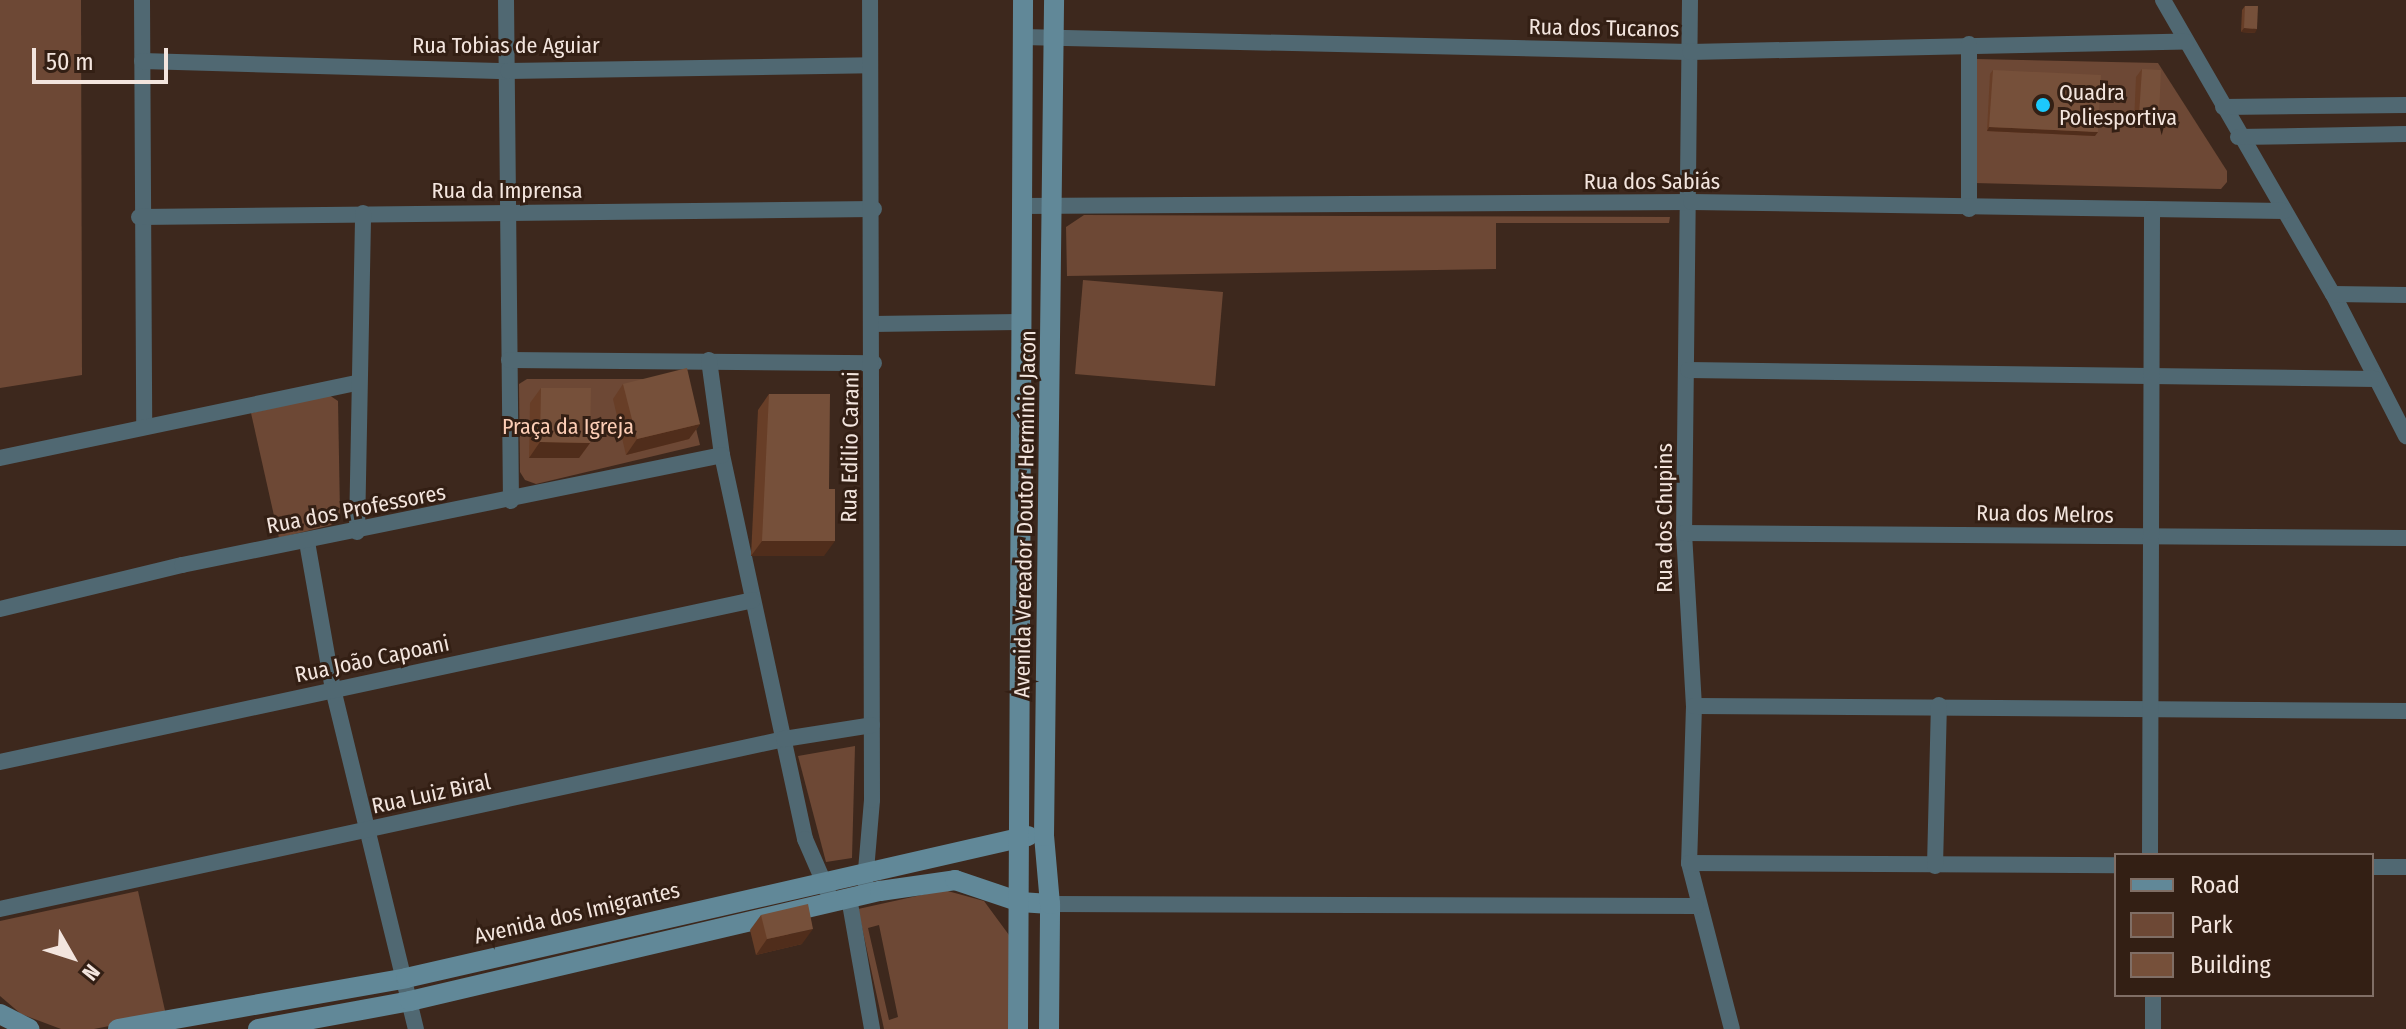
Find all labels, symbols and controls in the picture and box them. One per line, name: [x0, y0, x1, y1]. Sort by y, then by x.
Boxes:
street label: Rua dos Tucanos: [1528, 13, 1680, 43]
scale bar: [36, 32, 172, 82]
street label: Rua Tobias de Aguiar: [412, 33, 600, 59]
text: 50 m: [46, 48, 94, 76]
place label: Quadra Poliesportiva: [2059, 79, 2177, 130]
marker: Quadra Poliesportiva: [2034, 96, 2052, 114]
street label: Rua dos Sabiás: [1584, 169, 1720, 195]
street label: Rua da Imprensa: [431, 178, 583, 204]
street label: Avenida Vereador Doutor Hermínio Jacon: [1009, 330, 1041, 698]
street label: Rua Edilio Carani: [835, 371, 865, 523]
park label: Praça da Igreja: [502, 414, 634, 440]
street label: Rua dos Chupins: [1652, 443, 1678, 593]
street label: Rua dos Professores: [264, 479, 448, 539]
street label: Rua dos Melros: [1976, 500, 2114, 528]
street label: Rua João Capoani: [292, 630, 452, 688]
street label: Rua Luiz Biral: [369, 769, 493, 819]
legend: [2114, 853, 2374, 997]
text: Road: [2190, 871, 2240, 899]
street label: Avenida dos Imigrantes: [472, 877, 682, 949]
text: Park: [2190, 911, 2233, 939]
north arrow: [32, 917, 112, 997]
text: Building: [2190, 951, 2271, 979]
text: N: [76, 959, 106, 986]

